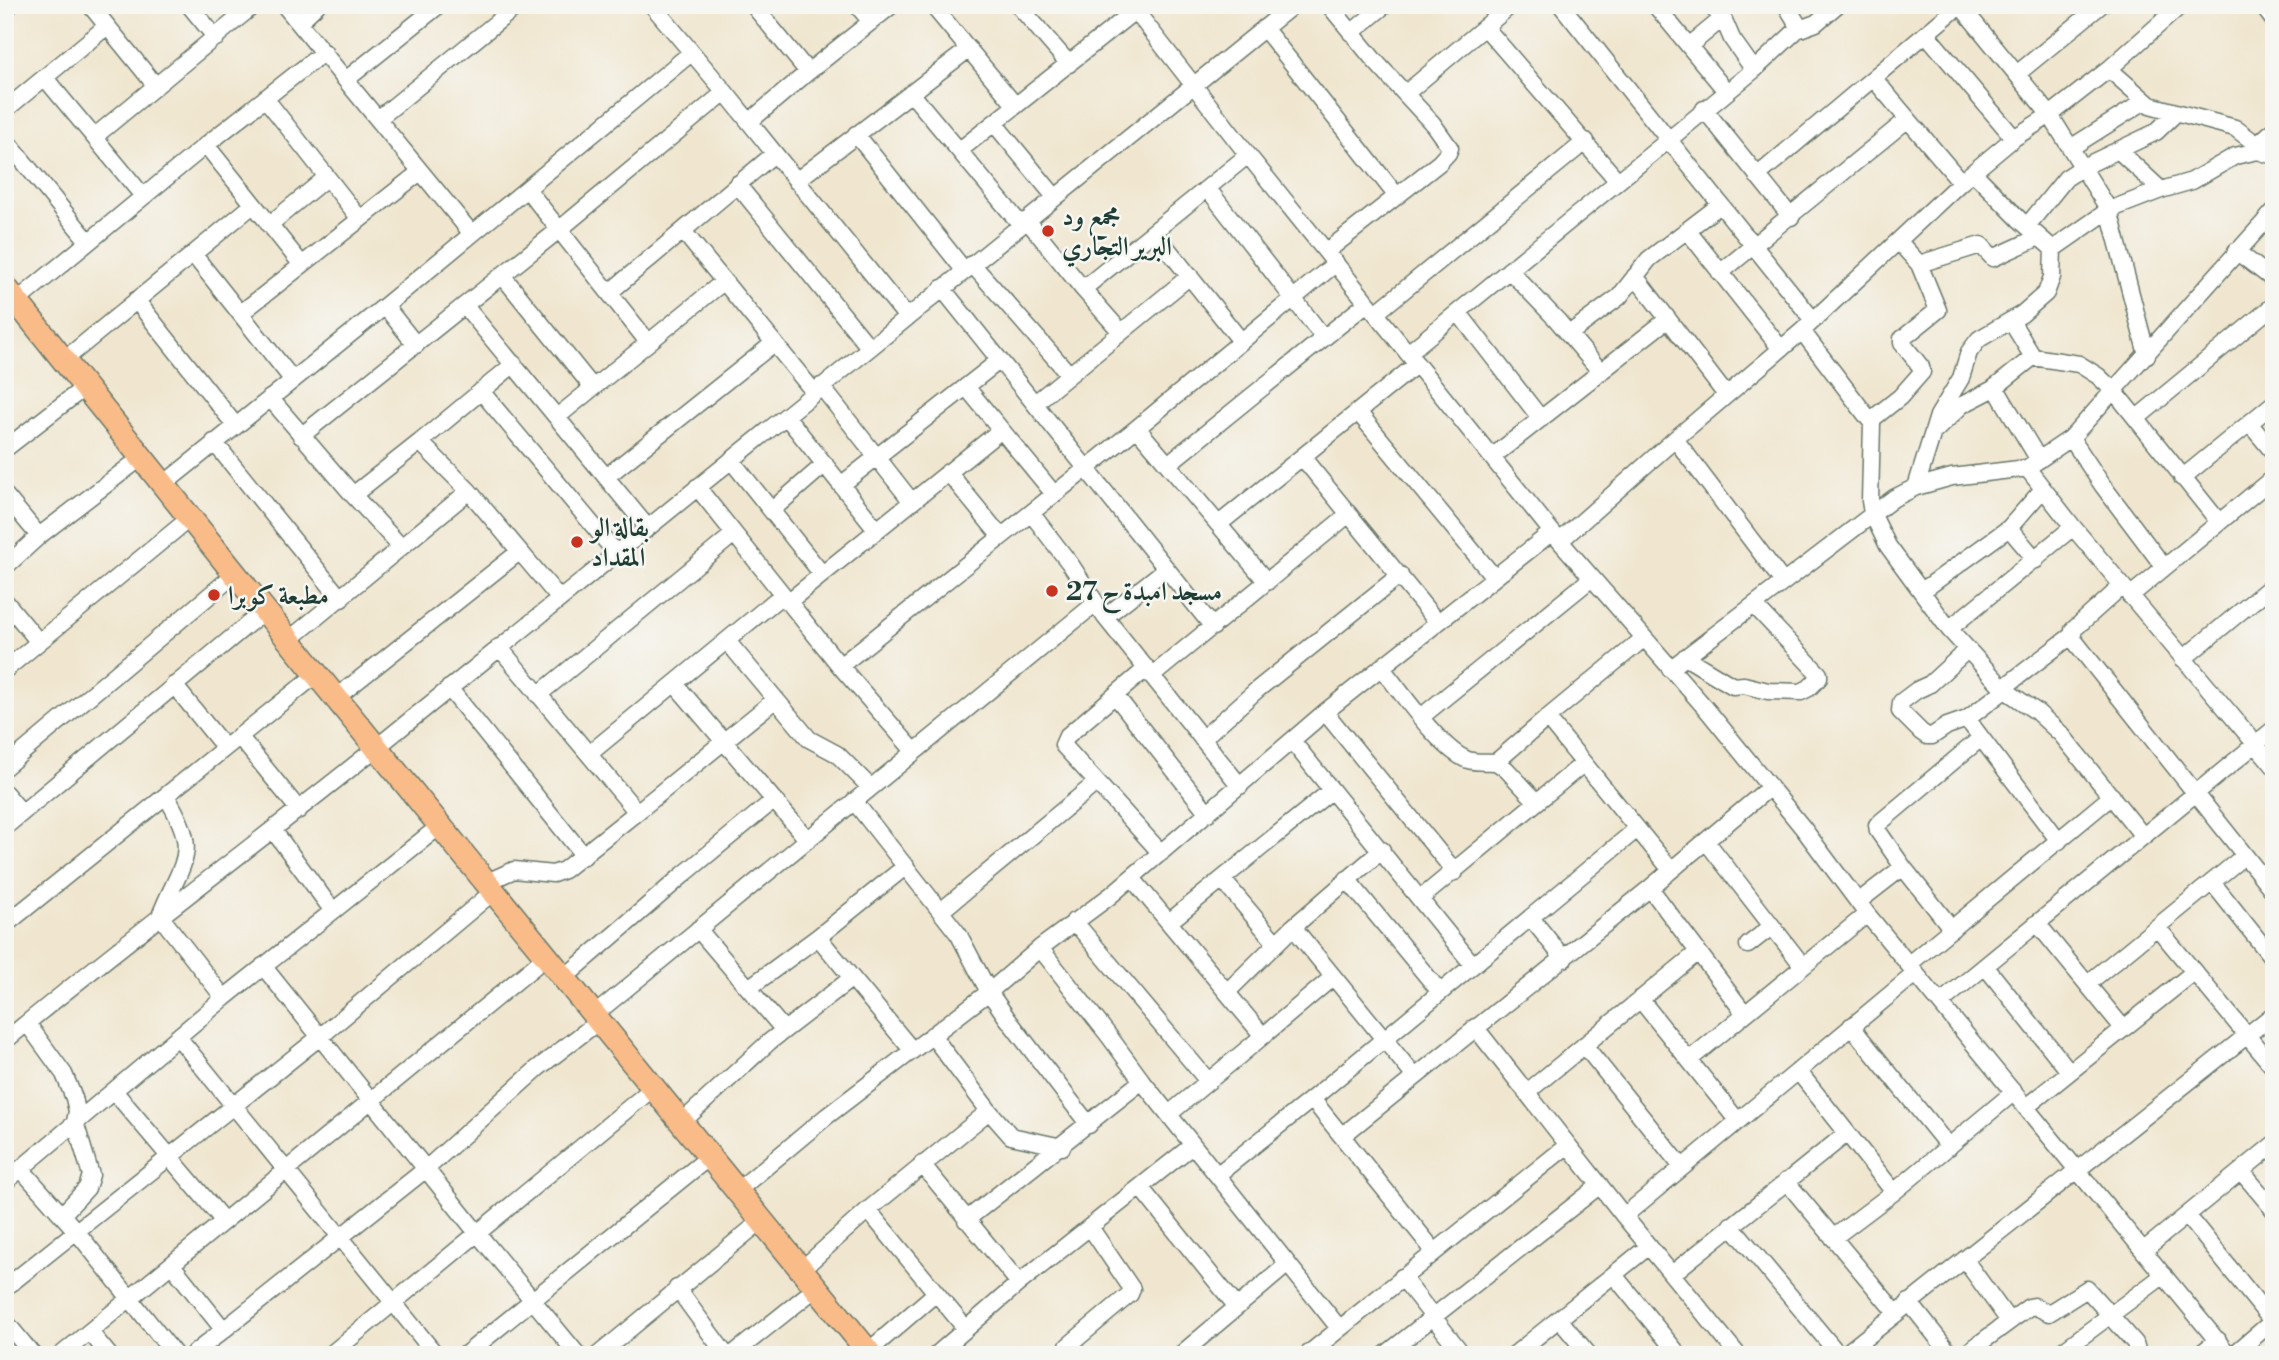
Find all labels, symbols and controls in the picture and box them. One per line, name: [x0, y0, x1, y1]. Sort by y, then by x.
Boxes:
place label: مجمع ود البرير التجاري: [1062, 201, 1172, 268]
marker: مجمع ود البرير التجاري: [1040, 223, 1056, 239]
place label: بقالة الو المقداد: [588, 512, 649, 574]
marker: بقالة الو المقداد: [569, 534, 585, 550]
place label: مسجد امبدة ح 27: [1066, 576, 1222, 614]
place label: مطبعة كوبرا: [228, 580, 329, 612]
marker: مسجد امبدة ح 27: [1044, 583, 1060, 599]
marker: مطبعة كوبرا: [206, 587, 222, 603]

